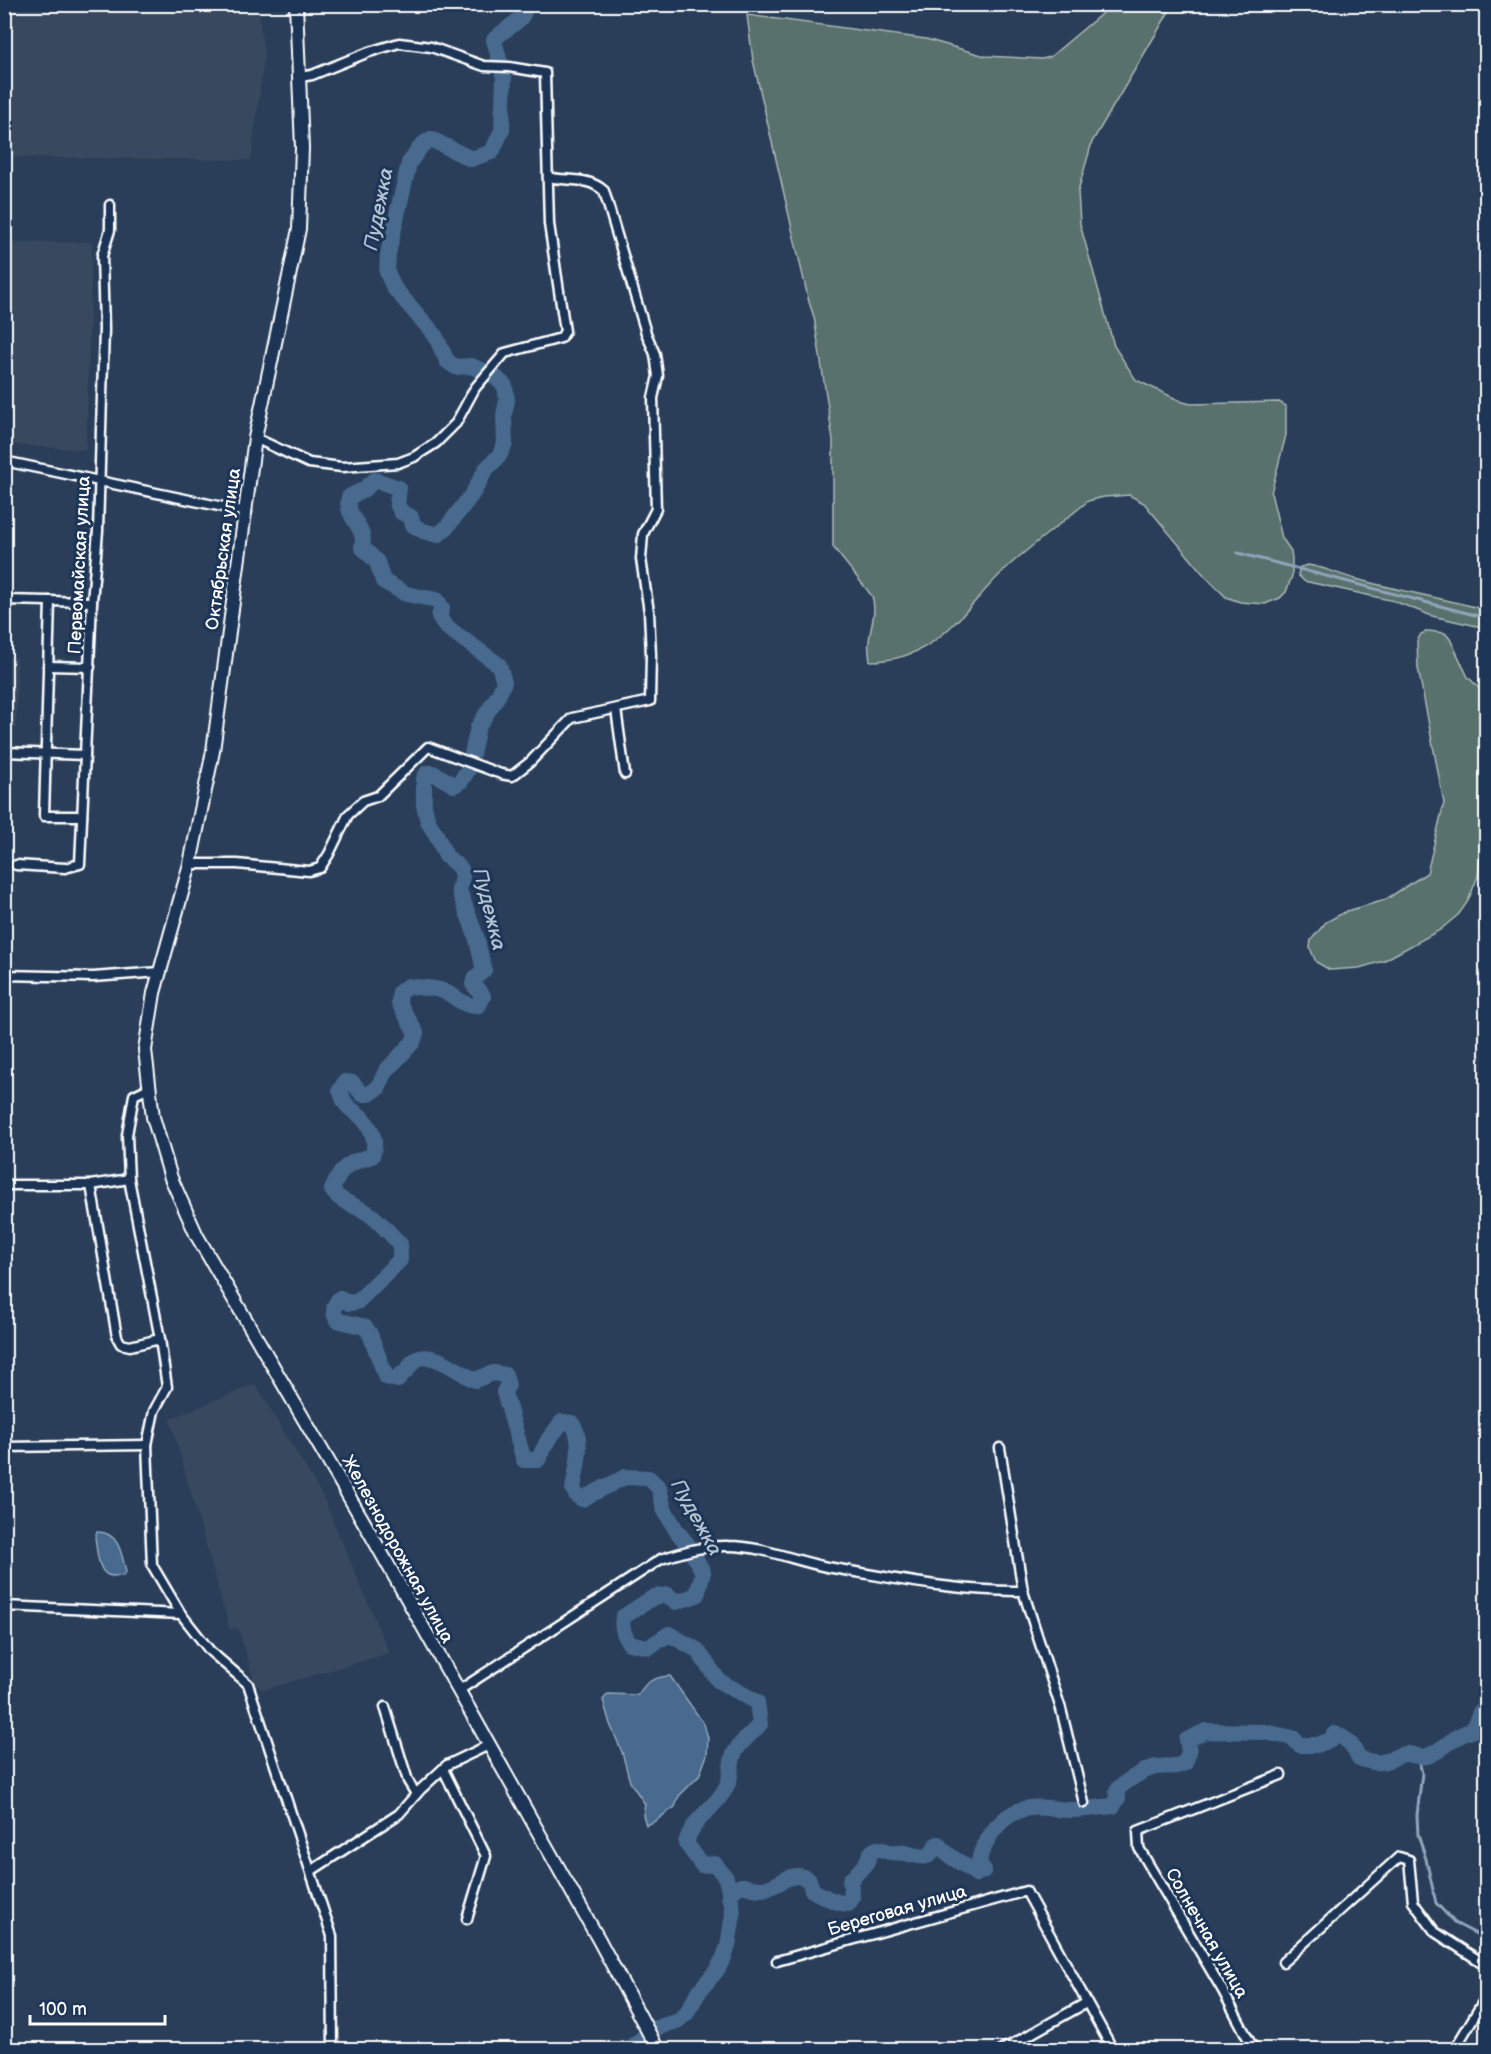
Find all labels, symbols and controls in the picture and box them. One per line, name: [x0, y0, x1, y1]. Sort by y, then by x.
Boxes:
water label: Пудежка: [359, 166, 399, 253]
street label: Октябрьская улица: [202, 466, 245, 631]
street label: Первомайская улица: [64, 475, 95, 655]
water label: Пудежка: [467, 866, 511, 953]
street label: Железнодорожная улица: [337, 1452, 458, 1647]
water label: Пудежка: [665, 1475, 727, 1560]
street label: Солнечная улица: [1161, 1865, 1252, 2002]
street label: Береговая улица: [825, 1881, 969, 1940]
scale bar: [30, 1988, 165, 2026]
text: 100 m: [39, 1999, 87, 2020]

